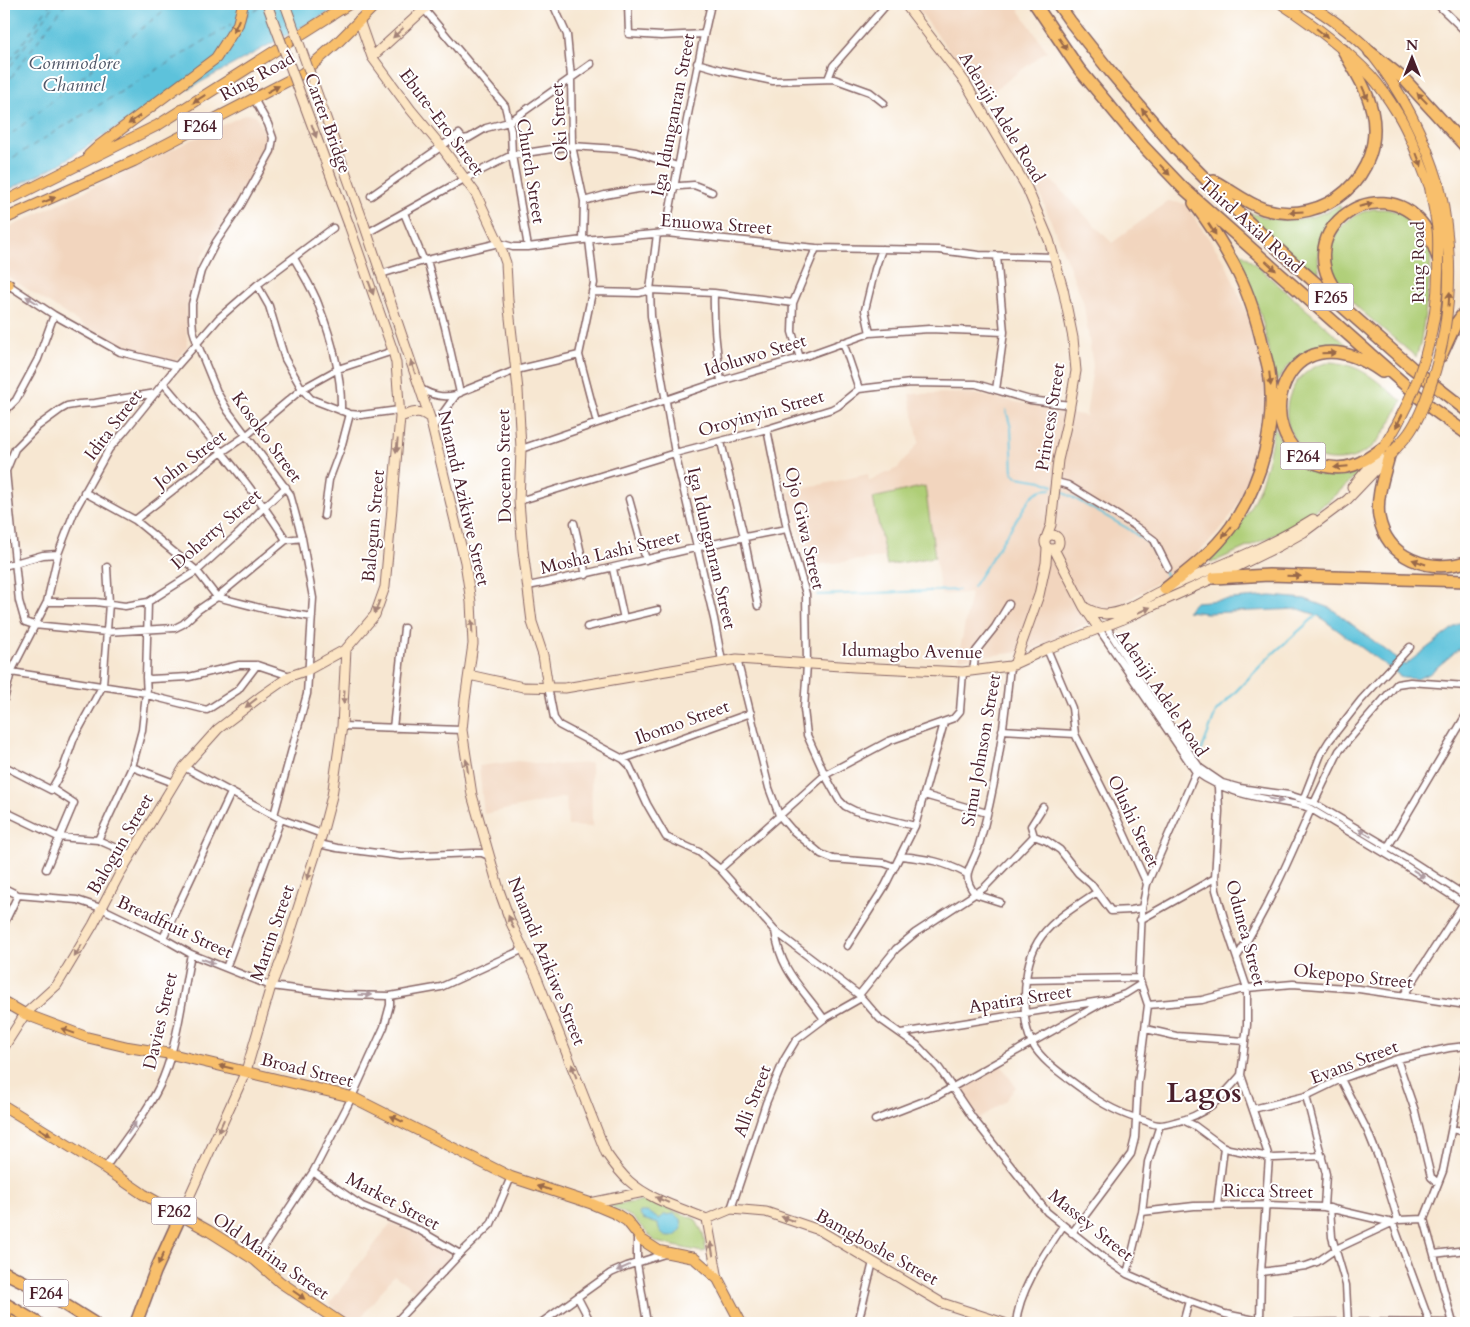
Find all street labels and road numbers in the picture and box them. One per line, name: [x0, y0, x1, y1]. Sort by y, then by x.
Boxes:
street label: Iga Idunganran Street: [645, 31, 702, 199]
street label: Ring Road: [215, 45, 300, 107]
street label: Adeniji Adele Road: [953, 47, 1051, 188]
street label: Ebute-Ero Street: [393, 64, 490, 181]
street label: Carter Bridge: [298, 70, 357, 177]
street label: Oki Street: [544, 82, 575, 162]
road number: F264: [178, 112, 222, 140]
street label: Church Street: [510, 117, 551, 226]
street label: Third Axial Road: [1193, 172, 1309, 279]
street label: Enuowa Street: [660, 208, 773, 241]
street label: Ring Road: [1406, 220, 1431, 303]
road number: F265: [1308, 284, 1354, 310]
street label: Idoluwo Steet: [701, 328, 810, 383]
street label: Princess Street: [1030, 361, 1071, 473]
street label: Oroyinyin Street: [695, 384, 827, 443]
street label: Idita Street: [79, 385, 148, 466]
street label: Kosoko Street: [225, 387, 308, 488]
street label: Nnamdi Azikiwe Street: [431, 408, 496, 589]
street label: Docemo Street: [491, 409, 518, 523]
street label: John Street: [147, 424, 232, 496]
road number: F264: [1280, 442, 1326, 470]
street label: Ojo Giwa Street: [778, 464, 831, 592]
street label: Iga Idunganran Street: [681, 465, 742, 632]
street label: Balogun Street: [356, 469, 391, 583]
street label: Doherty Street: [166, 483, 267, 576]
street label: Mosha Lashi Street: [538, 524, 683, 581]
street label: Adeniji Adele Road: [1110, 625, 1214, 762]
street label: Idumagbo Avenue: [841, 638, 983, 665]
street label: Simu Johnson Street: [956, 672, 1007, 828]
street label: Ibomo Street: [632, 694, 733, 751]
street label: Olushi Street: [1101, 771, 1166, 872]
street label: Balogun Street: [81, 789, 160, 899]
street label: Nnamdi Azikiwe Street: [501, 873, 592, 1049]
street label: Odunea Street: [1219, 877, 1272, 989]
street label: Martin Street: [244, 881, 301, 985]
street label: Breadfruit Street: [113, 890, 237, 965]
street label: Okepopo Street: [1292, 958, 1414, 995]
street label: Davies Street: [137, 970, 184, 1072]
street label: Apatira Street: [967, 979, 1073, 1020]
street label: Evans Street: [1307, 1034, 1402, 1091]
street label: Broad Street: [258, 1047, 356, 1094]
street label: Alli Street: [727, 1061, 778, 1141]
street label: Market Street: [341, 1166, 444, 1237]
street label: Ricca Street: [1223, 1178, 1313, 1205]
street label: Massey Street: [1043, 1183, 1139, 1268]
road number: F262: [152, 1198, 196, 1224]
street label: Bamgboshe Street: [811, 1203, 943, 1292]
street label: Old Marina Street: [207, 1207, 334, 1306]
road number: F264: [23, 1280, 68, 1306]

